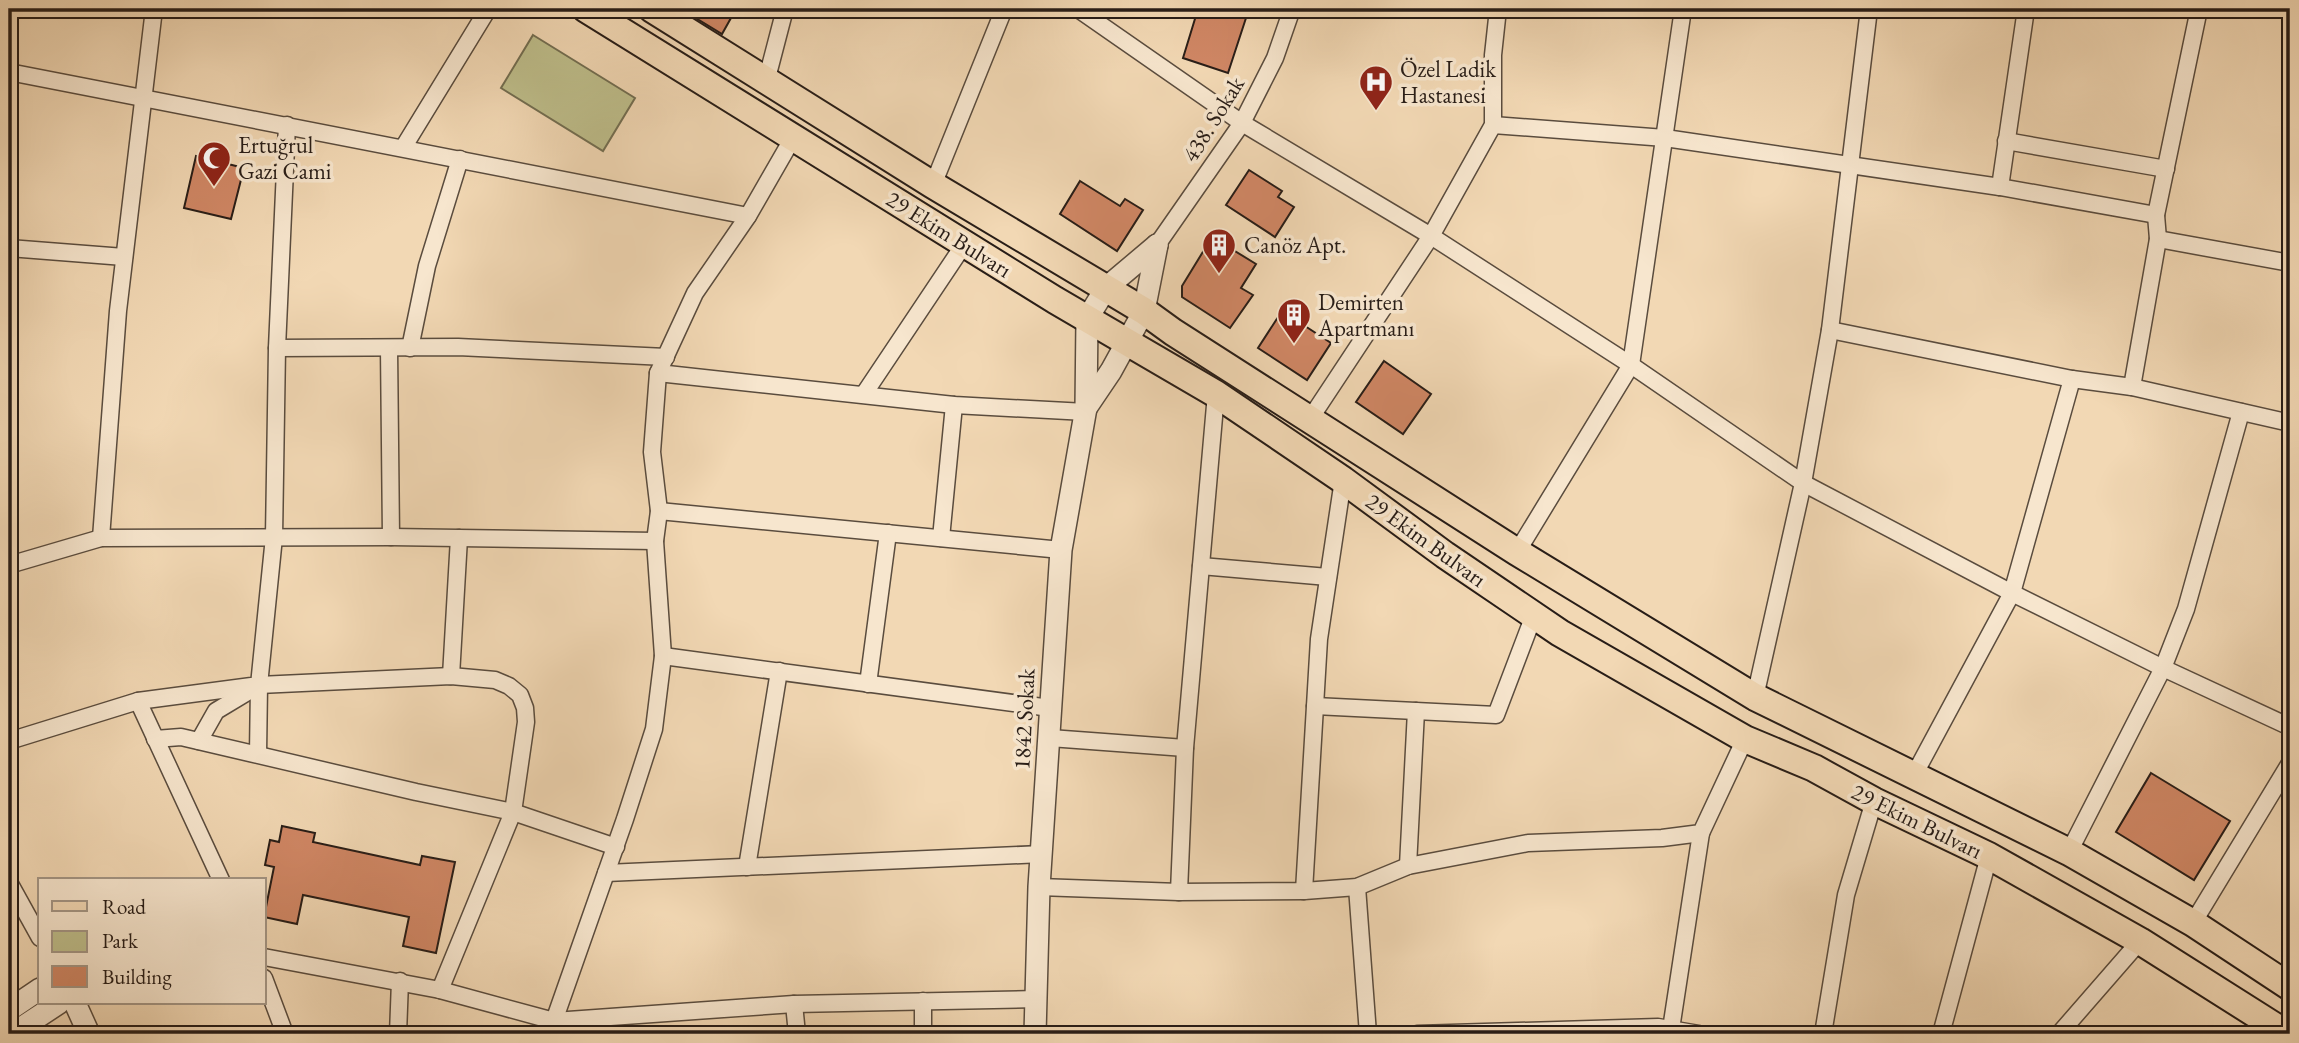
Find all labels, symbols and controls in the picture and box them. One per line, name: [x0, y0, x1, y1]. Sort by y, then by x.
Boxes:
place label: Özel Ladik Hastanesi: [1400, 54, 1497, 110]
hospital icon: Özel Ladik Hastanesi: [1357, 63, 1395, 112]
street label: 438. Sokak: [1175, 70, 1252, 167]
place label: Ertuğrul Gazi Cami: [238, 130, 332, 186]
mosque icon: Ertuğrul Gazi Cami: [195, 139, 233, 188]
street label: 29 Ekim Bulvarı: [881, 184, 1017, 285]
building icon: Canöz Apt.: [1200, 226, 1238, 275]
place label: Canöz Apt.: [1244, 230, 1346, 260]
place label: Demirten Apartmanı: [1317, 287, 1415, 343]
building icon: Demirten Apartmanı: [1275, 296, 1313, 345]
street label: 29 Ekim Bulvarı: [1360, 486, 1493, 594]
street label: 1842 Sokak: [1006, 666, 1042, 770]
street label: 29 Ekim Bulvarı: [1847, 776, 1988, 866]
legend: [38, 878, 266, 1004]
text: Road: [102, 893, 146, 920]
text: Park: [102, 927, 139, 954]
text: Building: [102, 963, 172, 990]

